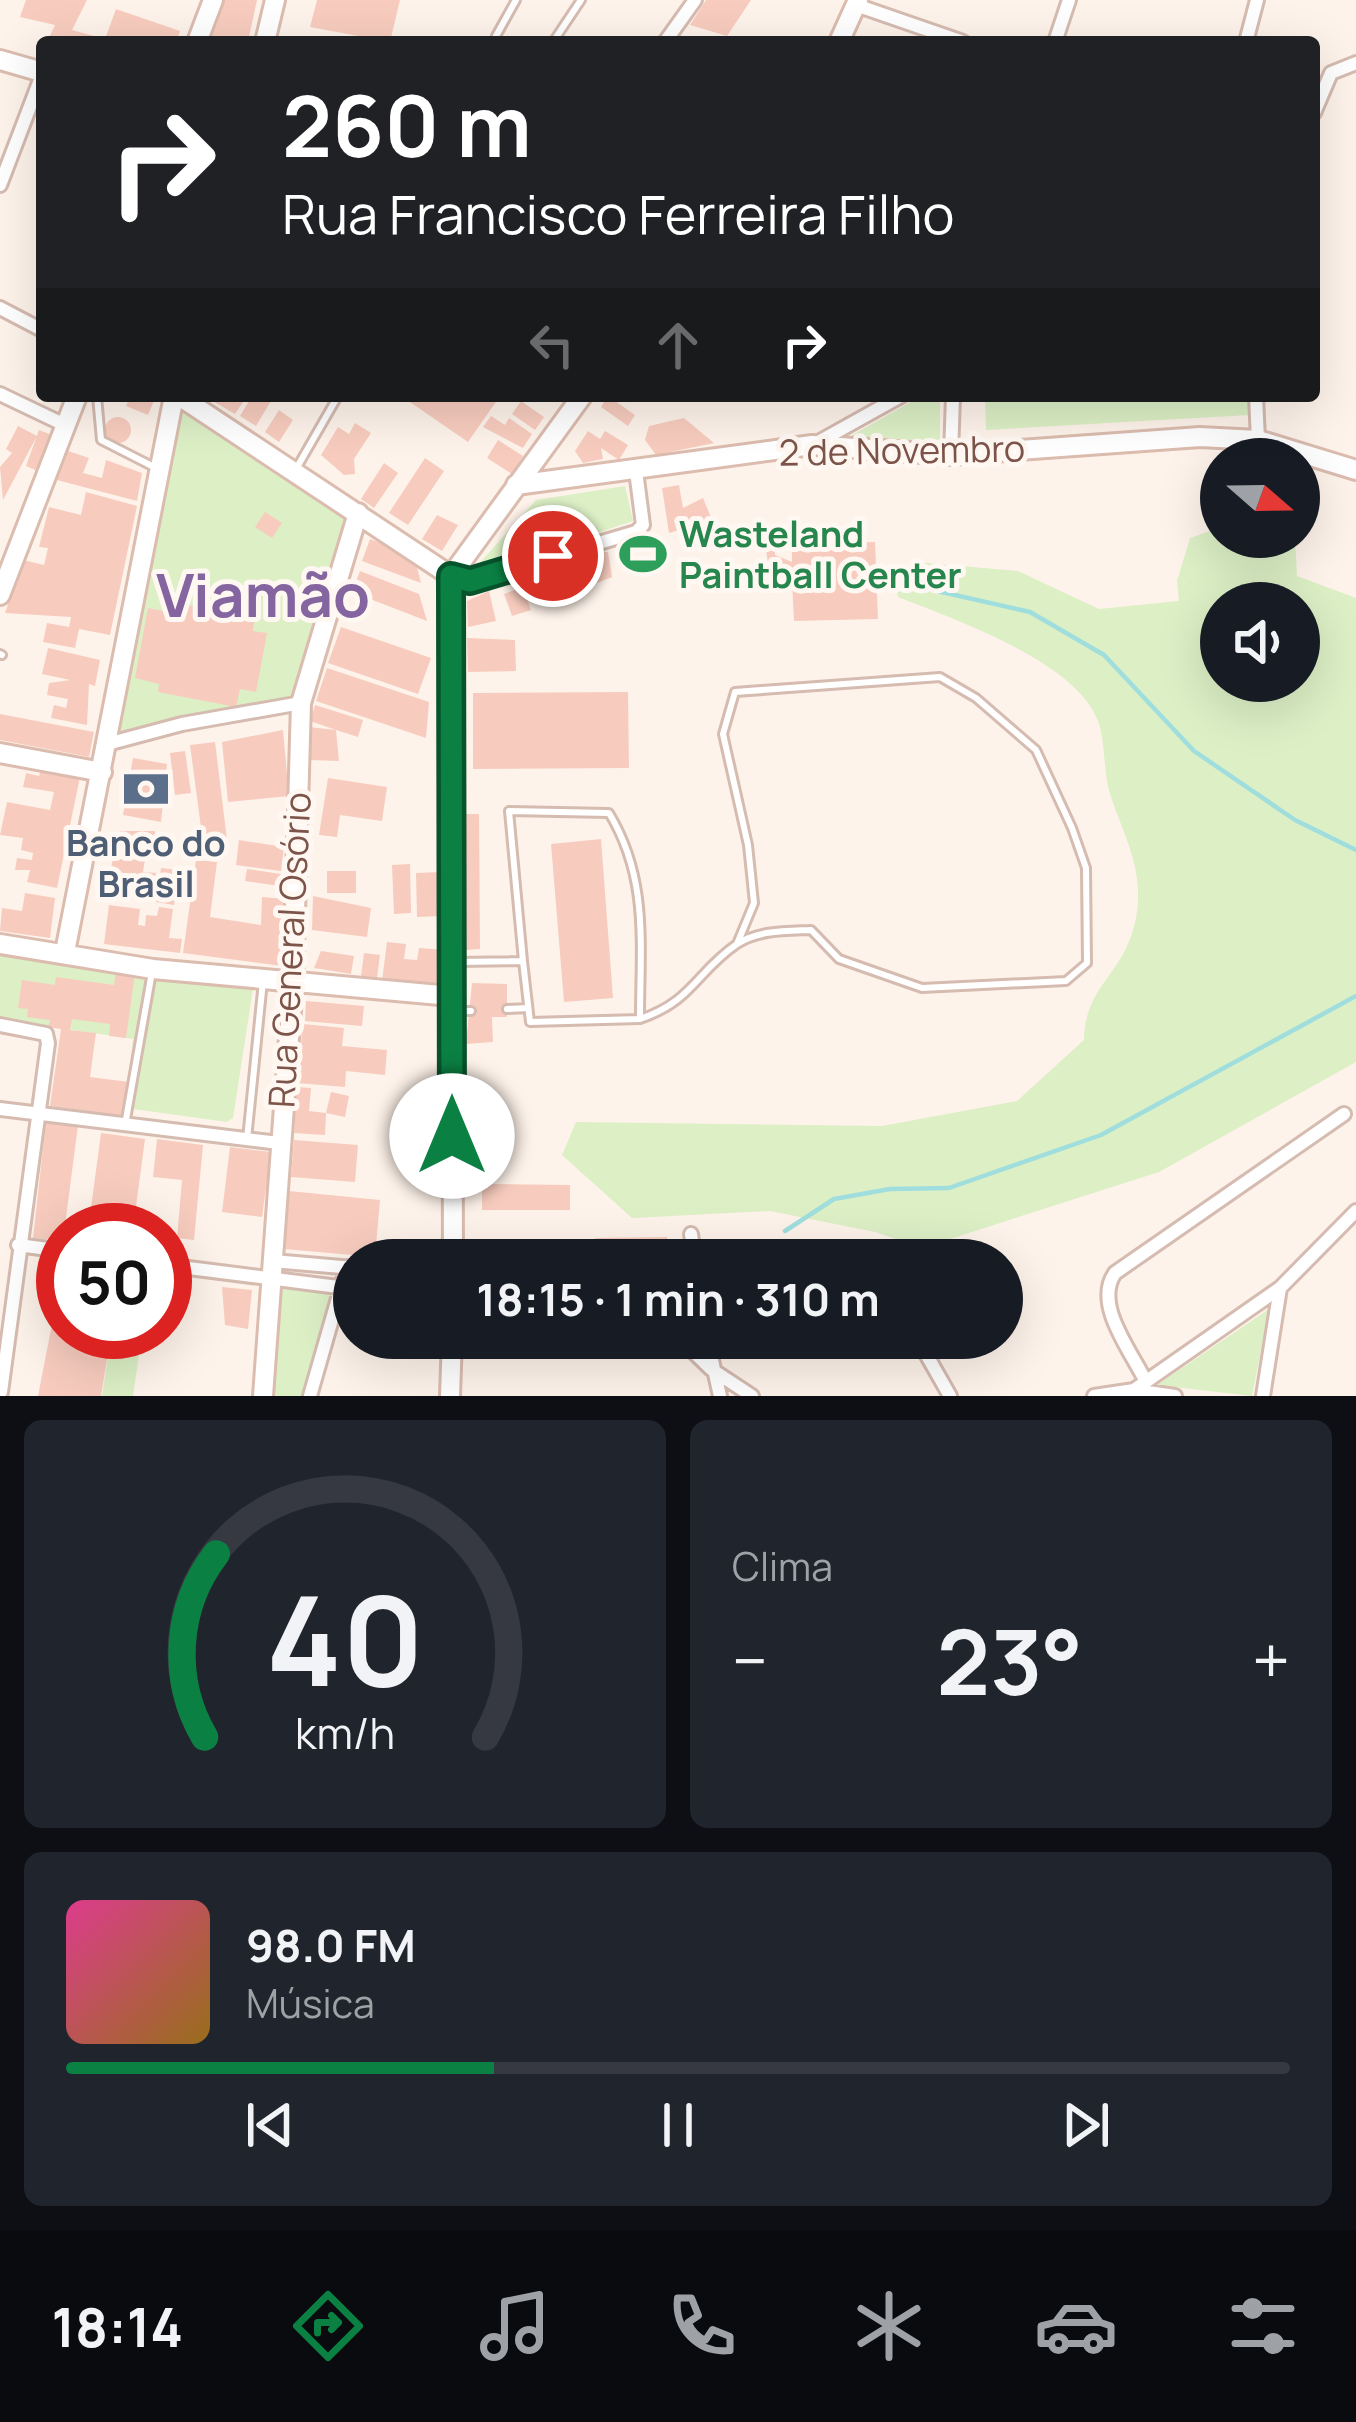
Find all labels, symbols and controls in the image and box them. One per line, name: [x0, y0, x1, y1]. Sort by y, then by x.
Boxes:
text: 260 m: [282, 67, 532, 182]
icon: right: [84, 84, 240, 240]
text: Rua Francisco Ferreira Filho: [282, 176, 954, 250]
icon: left: [519, 312, 585, 378]
icon: ahead: [645, 312, 711, 378]
icon: right: [771, 312, 837, 378]
street label: 2 de Novembro: [778, 423, 1026, 477]
north arrow: [1200, 438, 1320, 558]
map controls: [1200, 438, 1320, 702]
pin: [502, 505, 604, 607]
place label: Wasteland Paintball Center: [679, 509, 962, 599]
icon: arrive: [520, 523, 586, 589]
sports icon: Wasteland Paintball Center: [618, 529, 668, 579]
district label: Viamão: [156, 553, 370, 635]
button: sound: [1200, 582, 1320, 702]
bank icon: Banco do Brasil: [121, 764, 171, 814]
street label: Rua General Osório: [256, 791, 322, 1109]
place label: Banco do Brasil: [66, 818, 226, 908]
position arrow: [389, 1073, 515, 1199]
speed limit sign: 50: [36, 1203, 192, 1359]
text: 18:15 · 1 min · 310 m: [476, 1268, 880, 1330]
text: Clima: [732, 1539, 833, 1593]
text: 40: [266, 1553, 424, 1723]
text: 23°: [937, 1599, 1083, 1722]
text: −: [732, 1615, 768, 1705]
text: +: [1252, 1615, 1290, 1705]
text: km/h: [295, 1703, 395, 1762]
text: 98.0 FM: [246, 1914, 416, 1976]
text: Música: [246, 1976, 375, 2030]
icon: previous: [237, 2092, 303, 2158]
icon: pause: [645, 2092, 711, 2158]
icon: next: [1053, 2092, 1119, 2158]
icon: directions: [286, 2284, 370, 2368]
icon: music: [473, 2284, 557, 2368]
icon: phone: [660, 2284, 744, 2368]
icon: climate: [847, 2284, 931, 2368]
icon: car: [1034, 2284, 1118, 2368]
icon: filters: [1221, 2284, 1305, 2368]
text: 18:14: [51, 2289, 183, 2363]

